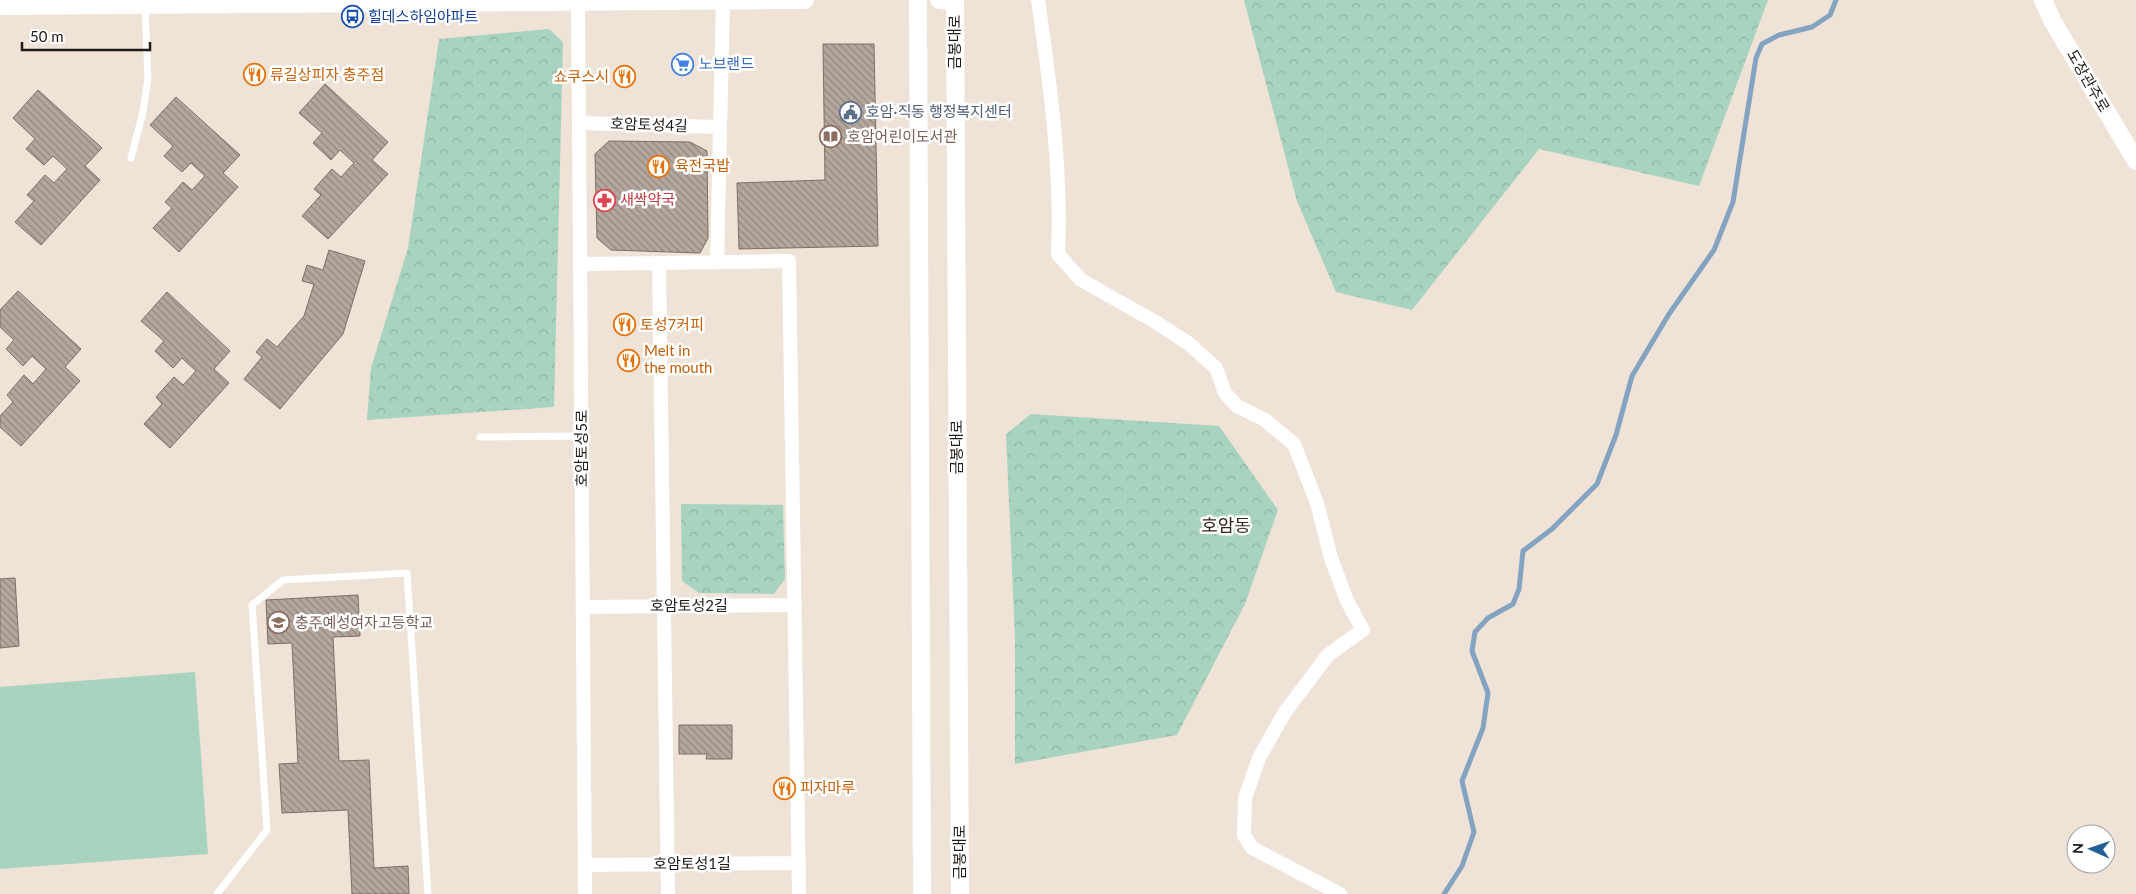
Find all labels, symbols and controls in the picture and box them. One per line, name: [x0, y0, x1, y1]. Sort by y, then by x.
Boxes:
bus stop icon: 힐데스하임아파트: [340, 5, 364, 29]
place label: 힐데스하임아파트: [368, 7, 479, 25]
street label: 금봉대로: [945, 14, 963, 70]
scale bar: [22, 20, 150, 52]
text: 50 m: [30, 27, 64, 45]
street label: 도장관주로: [2064, 46, 2114, 115]
supermarket icon: 노브랜드: [671, 52, 695, 76]
place label: 노브랜드: [699, 54, 754, 72]
restaurant icon: 류길상피자 충주점: [242, 63, 266, 87]
place label: 류길상피자 충주점: [270, 65, 384, 83]
restaurant icon: 쇼쿠스시: [613, 65, 637, 89]
place label: 쇼쿠스시: [554, 67, 609, 85]
public building icon: 호암·직동 행정복지센터: [838, 100, 862, 124]
place label: 호암·직동 행정복지센터: [866, 102, 1012, 120]
street label: 호암토성4길: [610, 114, 688, 134]
library icon: 호암어린이도서관: [819, 125, 843, 149]
place label: 호암어린이도서관: [847, 127, 958, 145]
restaurant icon: 육전국밥: [647, 154, 671, 178]
place label: 육전국밥: [675, 156, 730, 174]
pharmacy icon: 새싹약국: [592, 188, 616, 212]
place label: 새싹약국: [620, 190, 675, 208]
restaurant icon: 토성7커피: [612, 313, 636, 337]
place label: 토성7커피: [640, 315, 704, 333]
place label: Melt in the mouth: [644, 341, 712, 376]
restaurant icon: Melt in the mouth: [616, 348, 640, 372]
street label: 호암토성5로: [572, 409, 590, 487]
street label: 금봉대로: [947, 419, 965, 475]
district label: 호암동: [1201, 514, 1251, 536]
street label: 호암토성2길: [650, 596, 728, 614]
school or university icon: 충주예성여자고등학교: [267, 611, 291, 635]
place label: 충주예성여자고등학교: [295, 613, 433, 631]
restaurant icon: 피자마루: [772, 776, 796, 800]
place label: 피자마루: [800, 778, 855, 796]
street label: 금봉대로: [950, 824, 968, 880]
north arrow: [2066, 824, 2116, 874]
text: N: [2069, 843, 2086, 854]
street label: 호암토성1길: [653, 854, 731, 872]

